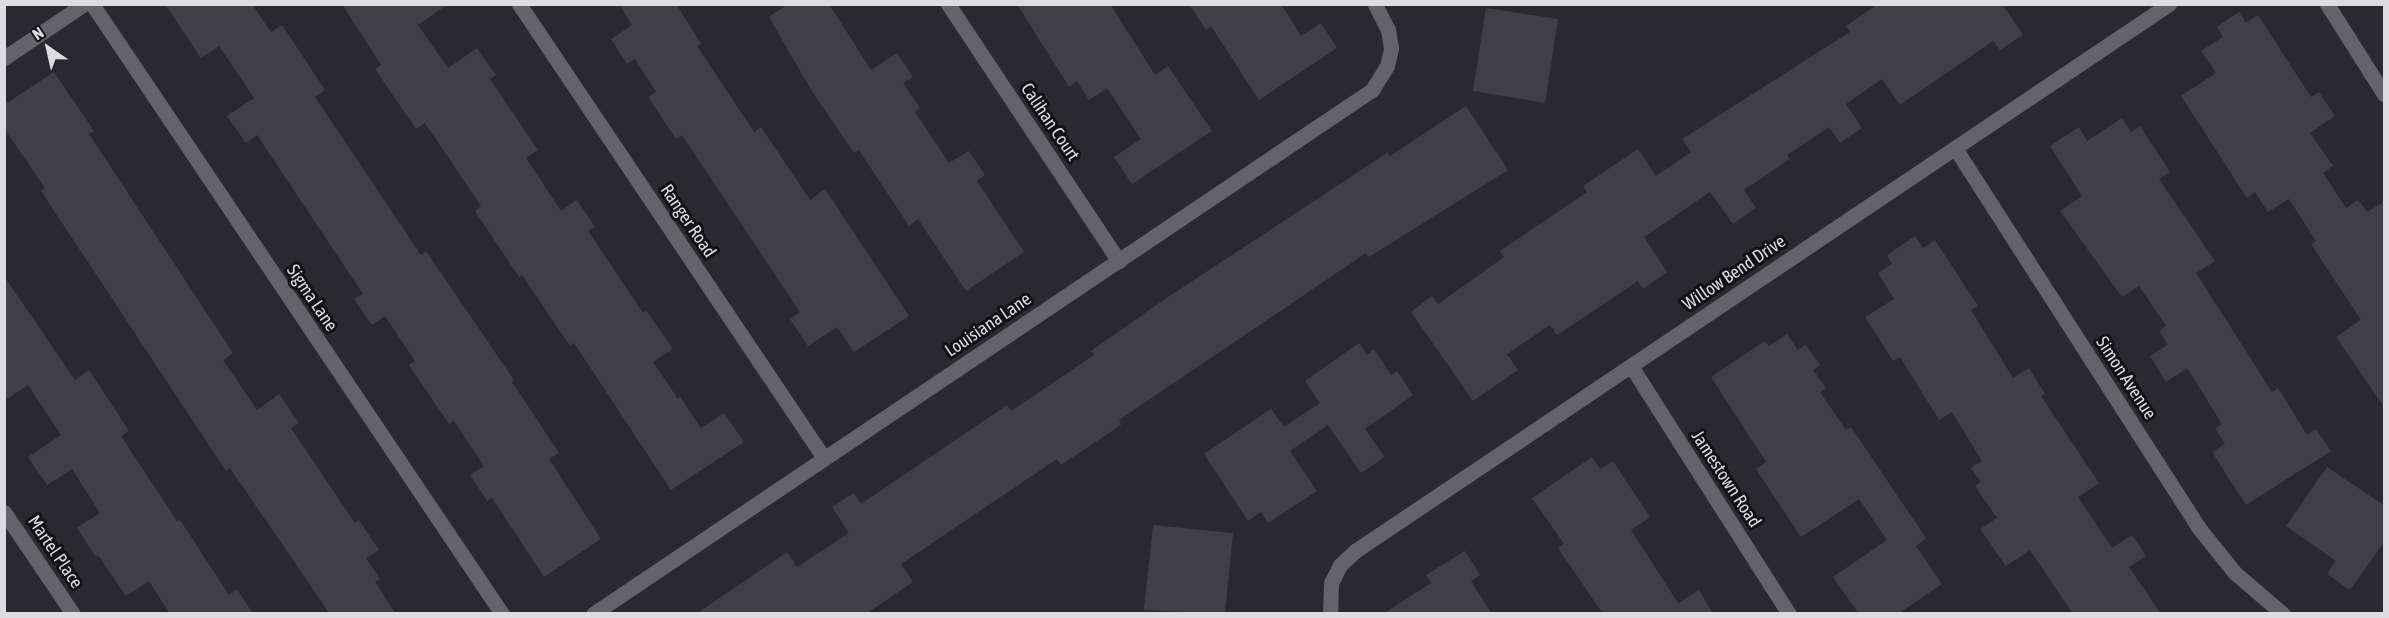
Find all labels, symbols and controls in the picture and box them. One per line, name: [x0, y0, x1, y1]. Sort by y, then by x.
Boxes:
north arrow: [18, 18, 78, 78]
text: N: [29, 23, 47, 43]
street label: Calihan Court: [1016, 79, 1084, 165]
street label: Ranger Road: [656, 180, 720, 262]
street label: Willow Bend Drive: [1678, 231, 1790, 315]
street label: Sigma Lane: [282, 261, 342, 335]
street label: Louisiana Lane: [941, 288, 1035, 362]
street label: Simon Avenue: [2091, 333, 2161, 423]
street label: Jamestown Road: [1687, 426, 1765, 532]
street label: Martel Place: [23, 512, 87, 592]

